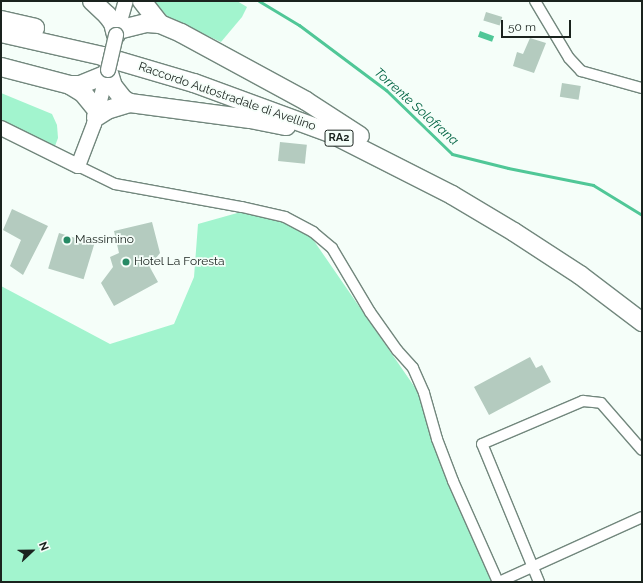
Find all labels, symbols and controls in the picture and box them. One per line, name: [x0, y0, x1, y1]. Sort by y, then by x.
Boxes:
scale bar: [503, 12, 573, 38]
text: 50 m: [508, 20, 536, 34]
street label: Raccordo Autostradale di Avellino: [136, 60, 318, 134]
water label: Torrente Solofrana: [371, 65, 461, 149]
road number: RA2: [324, 129, 354, 147]
place label: Massimino: [75, 233, 134, 247]
marker: Massimino: [62, 235, 72, 245]
place label: Hotel La Foresta: [134, 255, 225, 269]
marker: Hotel La Foresta: [121, 257, 131, 267]
north arrow: [12, 531, 52, 571]
text: N: [36, 540, 51, 553]

